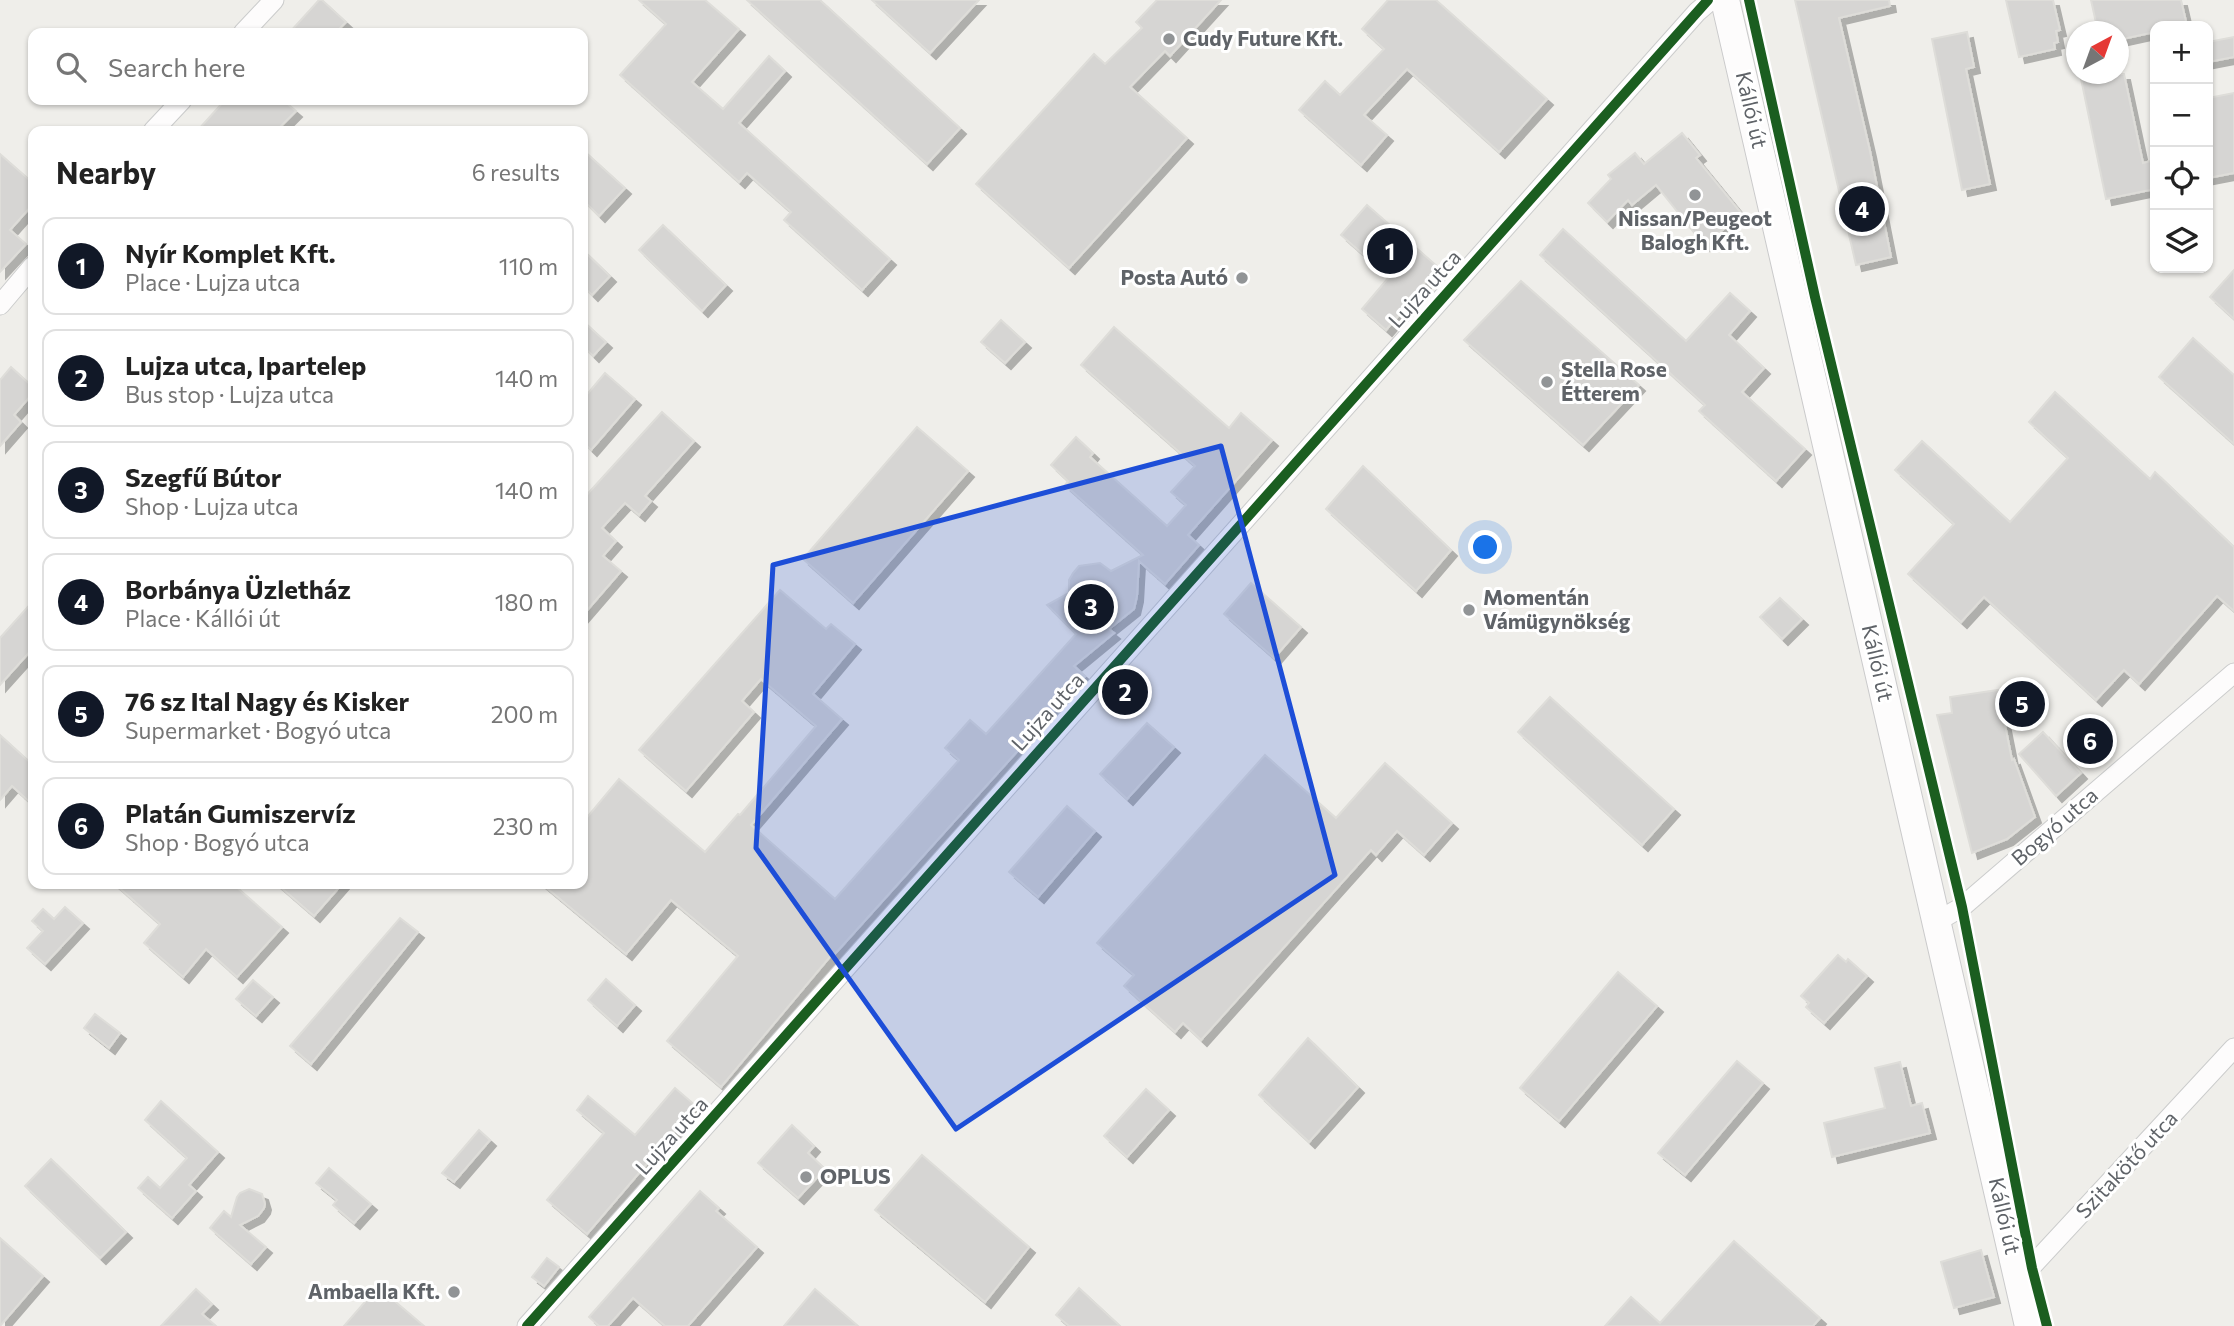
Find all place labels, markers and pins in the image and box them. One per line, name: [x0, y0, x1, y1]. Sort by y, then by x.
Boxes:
place label: Cudy Future Kft.: [1183, 25, 1343, 50]
marker: Cudy Future Kft.: [1161, 31, 1177, 47]
pin: 4: [1839, 183, 1885, 235]
marker: Nissan/Peugeot Balogh Kft.: [1687, 187, 1703, 203]
place label: Nissan/Peugeot Balogh Kft.: [1618, 205, 1772, 254]
pin: 1: [1367, 225, 1413, 277]
place label: Posta Autó: [1121, 264, 1228, 289]
marker: Posta Autó: [1234, 270, 1250, 286]
place label: Stella Rose Étterem: [1561, 356, 1667, 405]
marker: Stella Rose Étterem: [1539, 374, 1555, 390]
pin: 3: [1068, 581, 1114, 633]
place label: Momentán Vámügynökség: [1483, 584, 1631, 633]
marker: Momentán Vámügynökség: [1461, 602, 1477, 618]
pin: 2: [1102, 666, 1148, 718]
pin: 5: [1999, 678, 2045, 730]
pin: 6: [2067, 715, 2113, 767]
place label: OPLUS: [820, 1163, 891, 1188]
marker: OPLUS: [798, 1169, 814, 1185]
place label: Ambaella Kft.: [308, 1278, 440, 1303]
marker: Ambaella Kft.: [446, 1284, 462, 1300]

